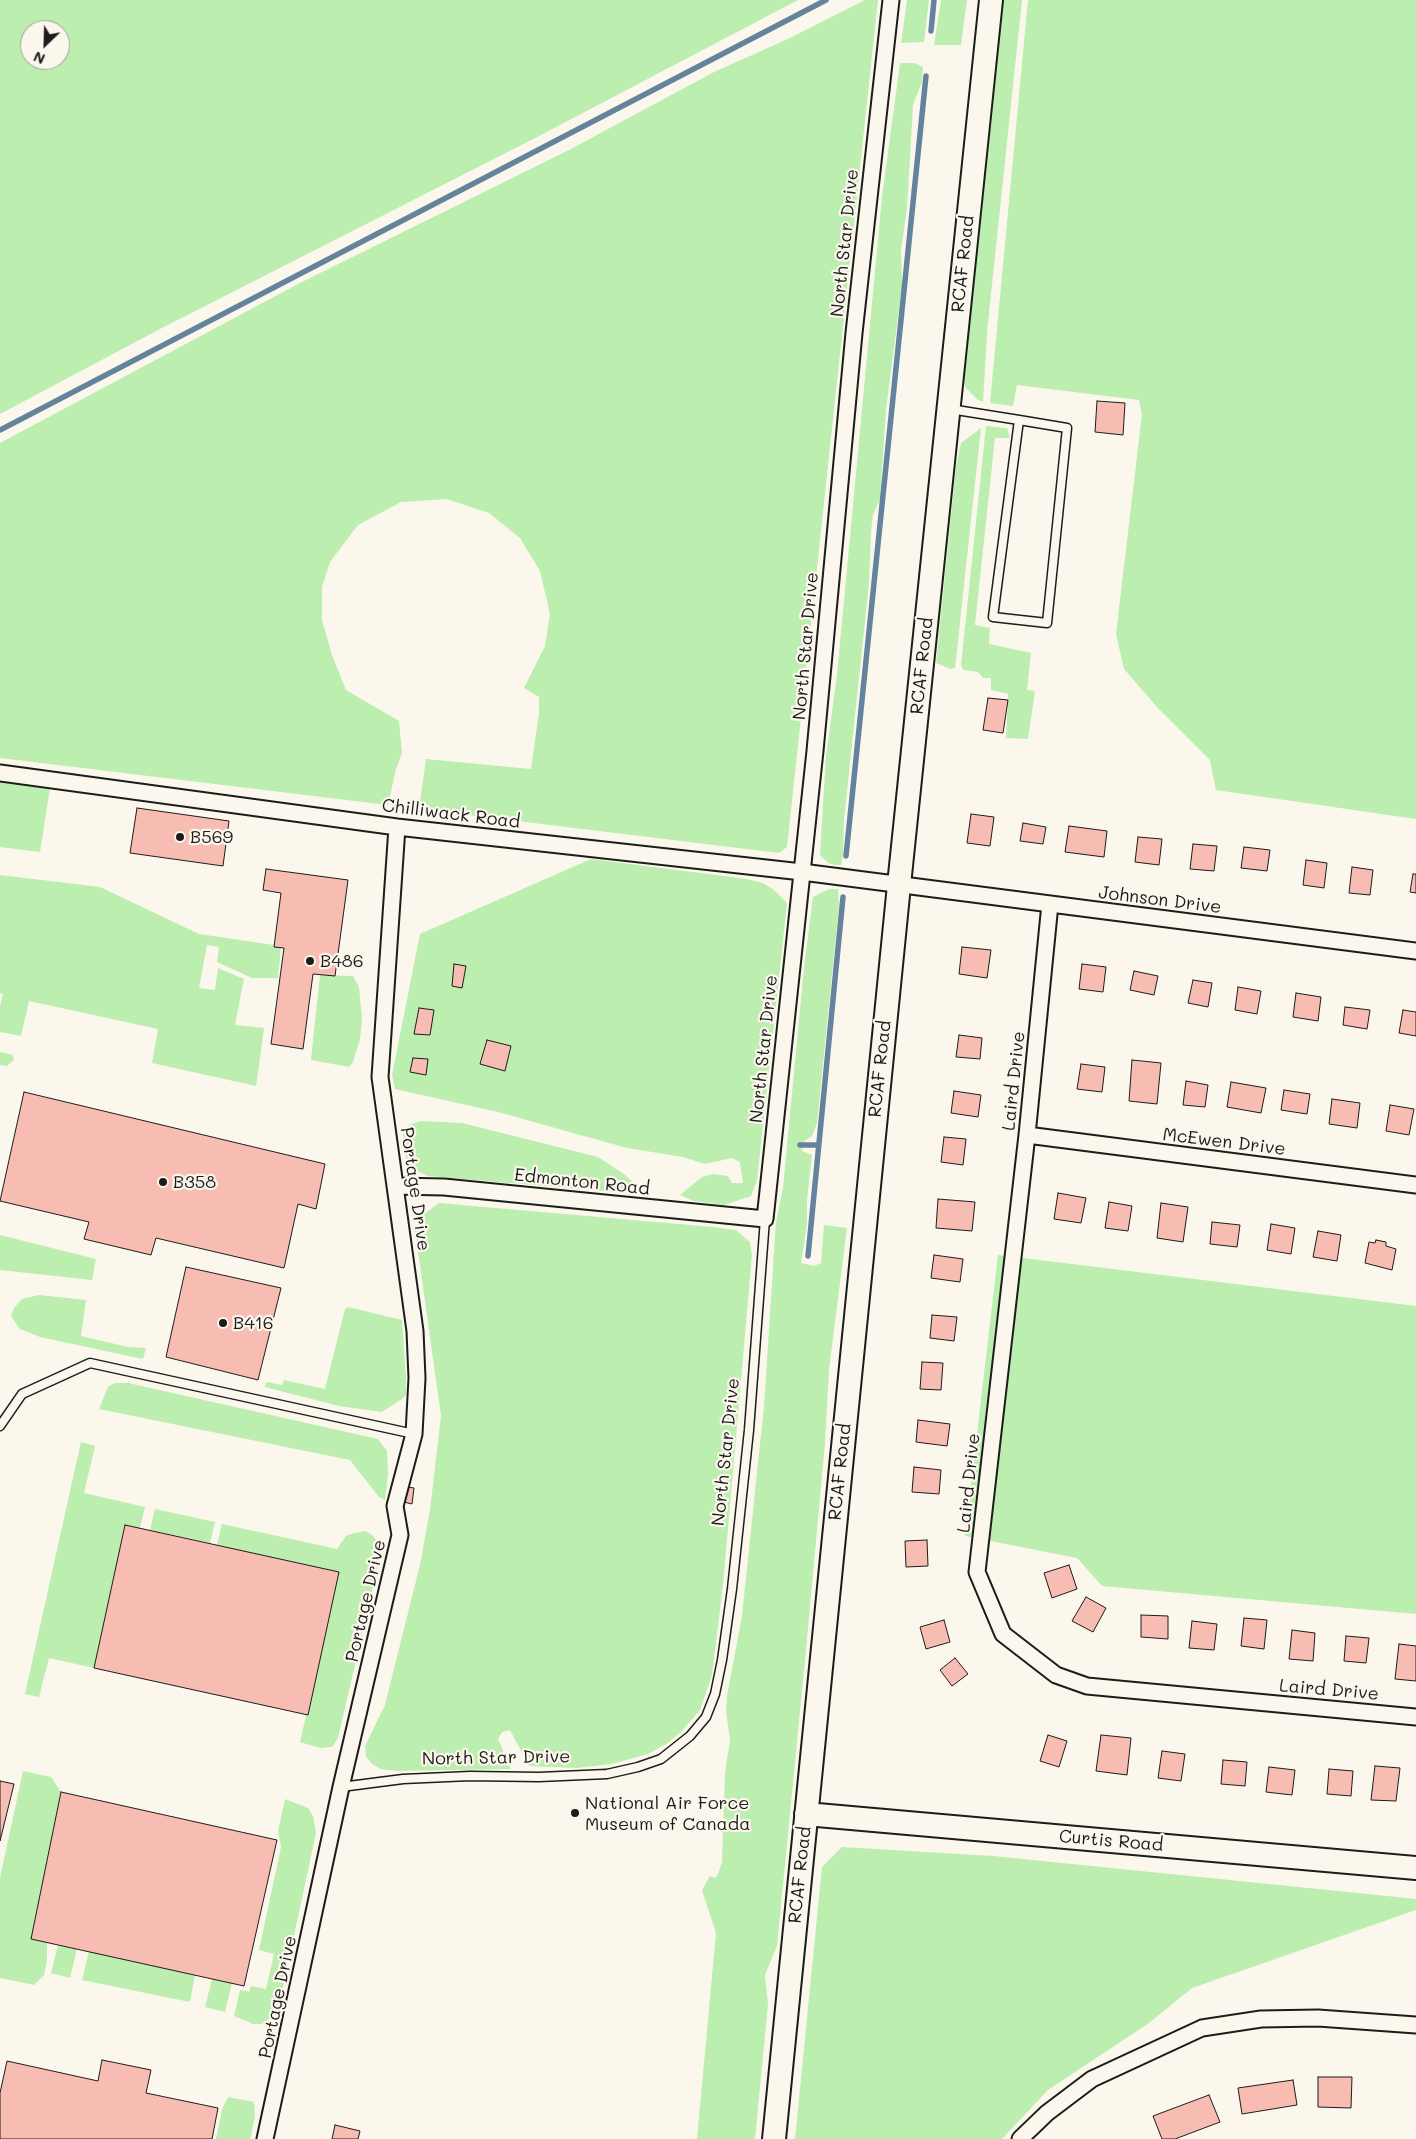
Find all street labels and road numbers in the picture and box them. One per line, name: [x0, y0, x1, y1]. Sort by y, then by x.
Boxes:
street label: North Star Drive: [826, 168, 864, 318]
street label: RCAF Road: [947, 214, 979, 314]
street label: North Star Drive: [789, 571, 823, 721]
street label: RCAF Road: [906, 616, 938, 716]
street label: Chilliwack Road: [381, 795, 521, 833]
street label: Johnson Drive: [1097, 882, 1223, 918]
street label: North Star Drive: [745, 974, 783, 1124]
street label: RCAF Road: [864, 1019, 896, 1119]
street label: Laird Drive: [998, 1030, 1030, 1132]
street label: McEwen Drive: [1161, 1124, 1287, 1160]
street label: Portage Drive: [396, 1126, 434, 1252]
street label: Edmonton Road: [513, 1164, 651, 1200]
street label: North Star Drive: [707, 1377, 745, 1527]
street label: RCAF Road: [824, 1422, 856, 1522]
street label: Laird Drive: [953, 1432, 985, 1534]
street label: Portage Drive: [341, 1538, 391, 1664]
street label: Laird Drive: [1278, 1675, 1380, 1705]
street label: North Star Drive: [422, 1746, 570, 1770]
street label: RCAF Road: [784, 1825, 816, 1925]
street label: Curtis Road: [1058, 1826, 1164, 1856]
street label: Portage Drive: [254, 1934, 302, 2060]

